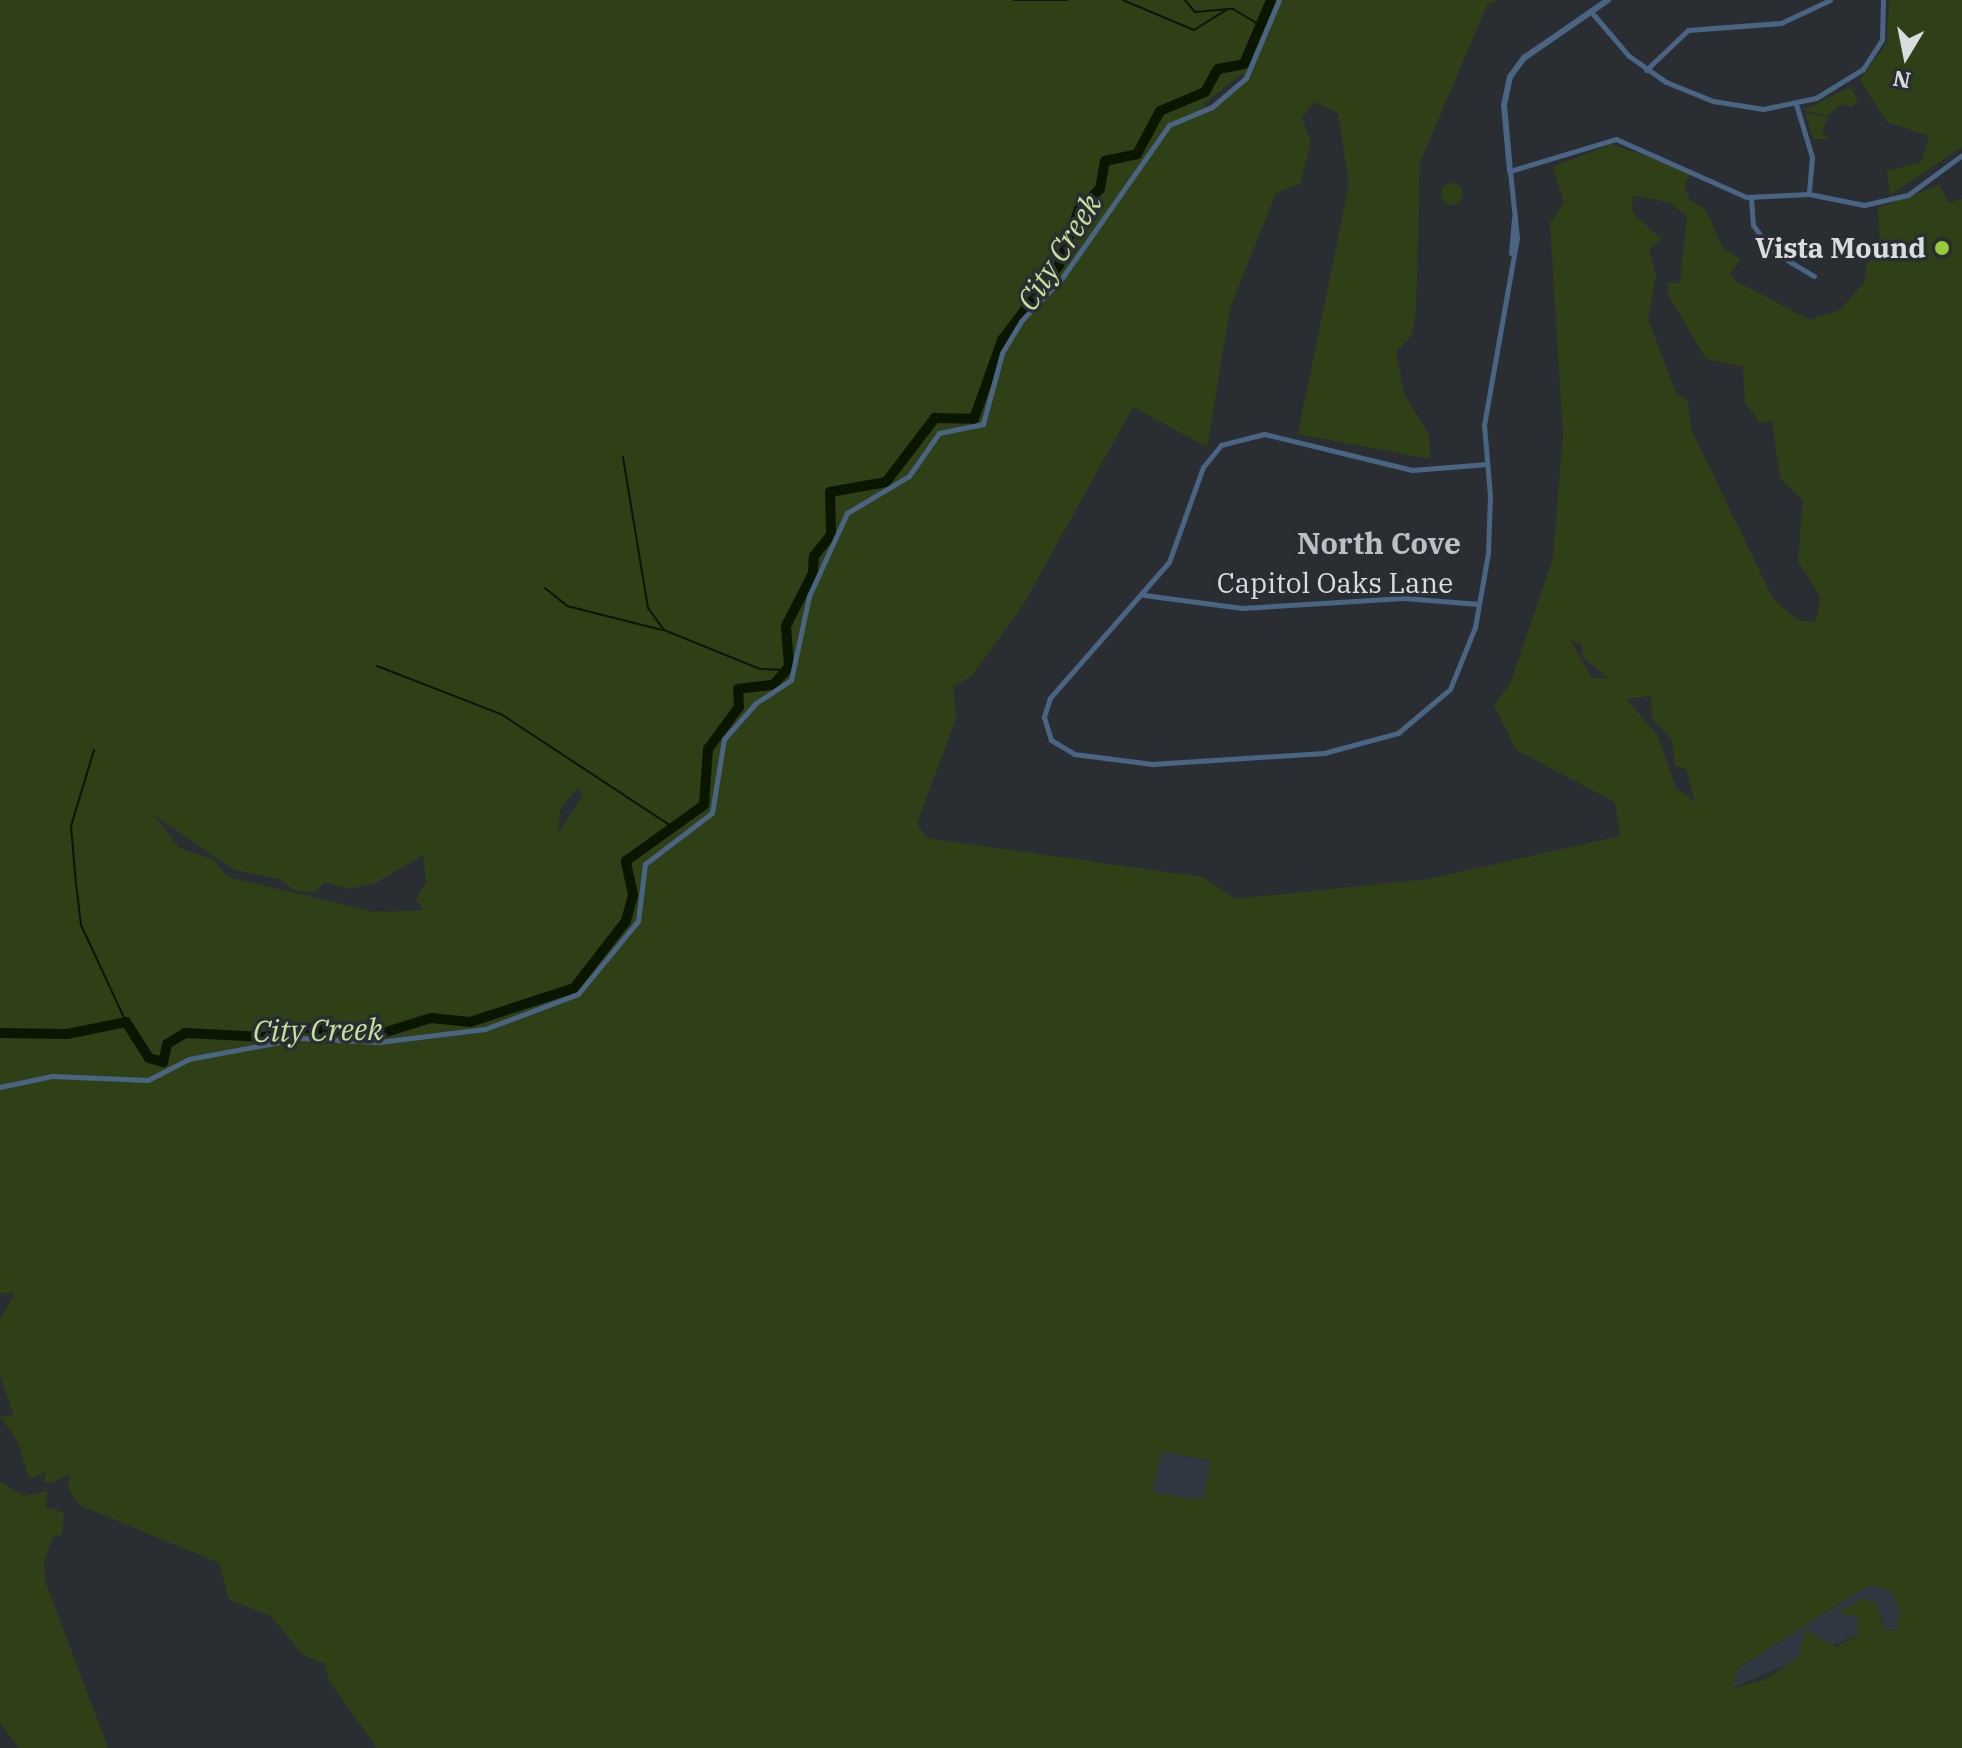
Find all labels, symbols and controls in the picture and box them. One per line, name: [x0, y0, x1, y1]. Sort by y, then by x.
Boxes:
north arrow: [1866, 16, 1946, 96]
text: N: [1891, 64, 1913, 96]
water label: City Creek: [1009, 187, 1109, 317]
place label: Vista Mound: [1755, 231, 1926, 265]
marker: Vista Mound: [1933, 239, 1951, 257]
district label: North Cove: [1297, 525, 1461, 561]
street label: Capitol Oaks Lane: [1217, 566, 1453, 600]
water label: City Creek: [253, 1011, 383, 1049]

